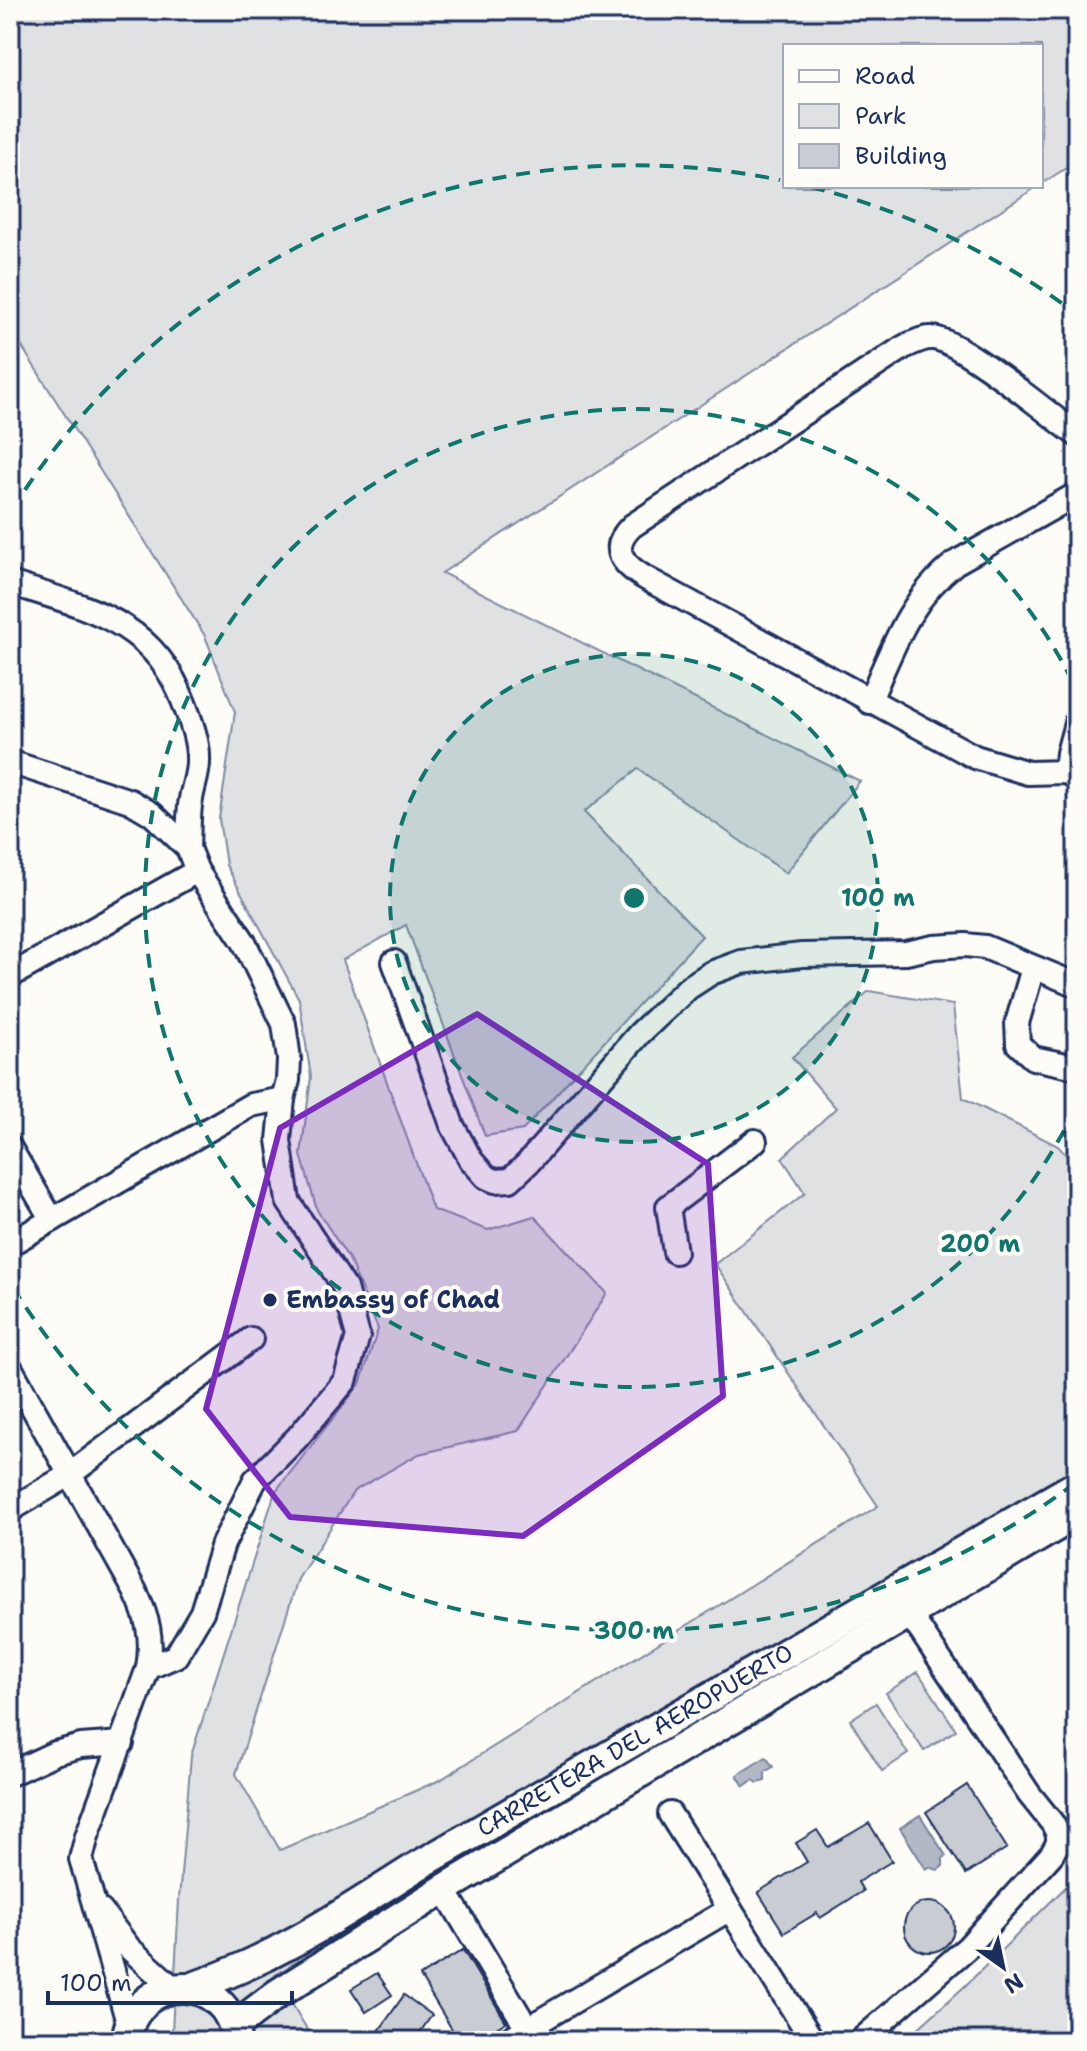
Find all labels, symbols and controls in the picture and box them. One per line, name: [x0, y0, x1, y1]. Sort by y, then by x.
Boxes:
legend: [783, 44, 1043, 188]
text: Road: [855, 60, 915, 92]
text: Park: [855, 100, 907, 132]
text: Building: [855, 140, 947, 172]
text: 100 m: [841, 882, 915, 914]
centre of rings: [620, 884, 648, 912]
text: 200 m: [940, 1228, 1020, 1260]
place label: Embassy of Chad: [286, 1284, 500, 1316]
marker: Embassy of Chad: [261, 1291, 279, 1309]
text: 300 m: [594, 1615, 674, 1647]
street label: CARRETERA DEL AEROPUERTO: [471, 1637, 799, 1844]
north arrow: [963, 1927, 1043, 2007]
scale bar: [48, 1955, 292, 2005]
text: N: [998, 1966, 1029, 2000]
text: 100 m: [60, 1967, 132, 1999]

